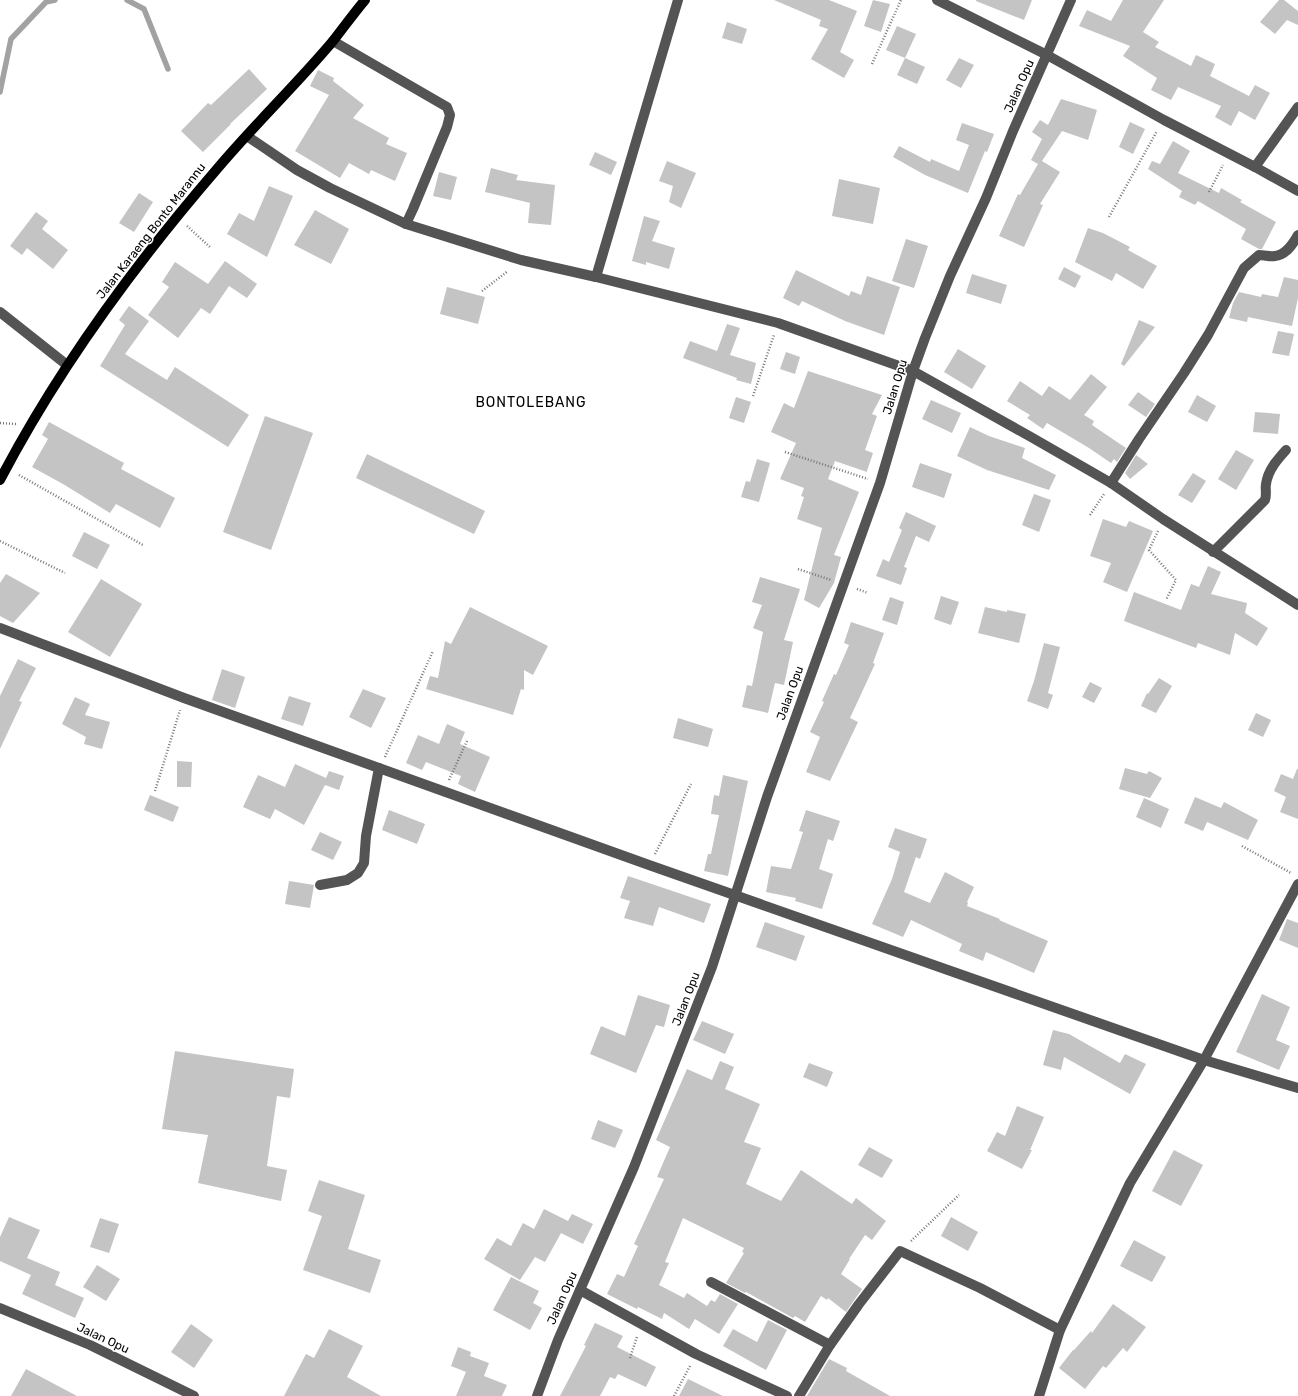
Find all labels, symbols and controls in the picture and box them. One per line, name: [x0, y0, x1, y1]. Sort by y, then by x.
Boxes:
street label: Jalan Opu: [1001, 57, 1037, 115]
street label: Jalan Karaeng Bonto Marannu: [94, 160, 208, 302]
street label: Jalan Opu: [880, 358, 910, 416]
district label: BONTOLEBANG: [475, 394, 587, 411]
street label: Jalan Opu: [774, 664, 806, 722]
street label: Jalan Opu: [669, 970, 703, 1028]
street label: Jalan Opu: [544, 1269, 580, 1327]
street label: Jalan Opu: [74, 1320, 132, 1356]

